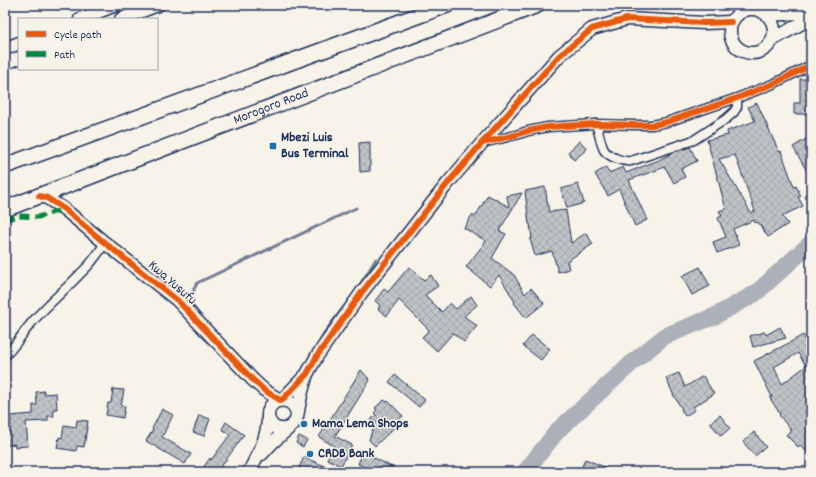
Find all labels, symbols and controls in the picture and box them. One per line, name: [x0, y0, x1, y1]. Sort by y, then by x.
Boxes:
legend: [18, 18, 158, 70]
text: Cycle path: [54, 27, 102, 44]
text: Path: [54, 47, 75, 64]
street label: Morogoro Road: [231, 83, 312, 130]
place label: Mbezi Luis Bus Terminal: [281, 128, 349, 164]
marker: Mbezi Luis Bus Terminal: [268, 141, 278, 151]
street label: Kwa Yusufu: [143, 256, 201, 310]
place label: Mama Lema Shops: [312, 414, 409, 434]
marker: Mama Lema Shops: [299, 419, 309, 429]
place label: CRDB Bank: [318, 444, 374, 464]
marker: CRDB Bank: [305, 449, 315, 459]

